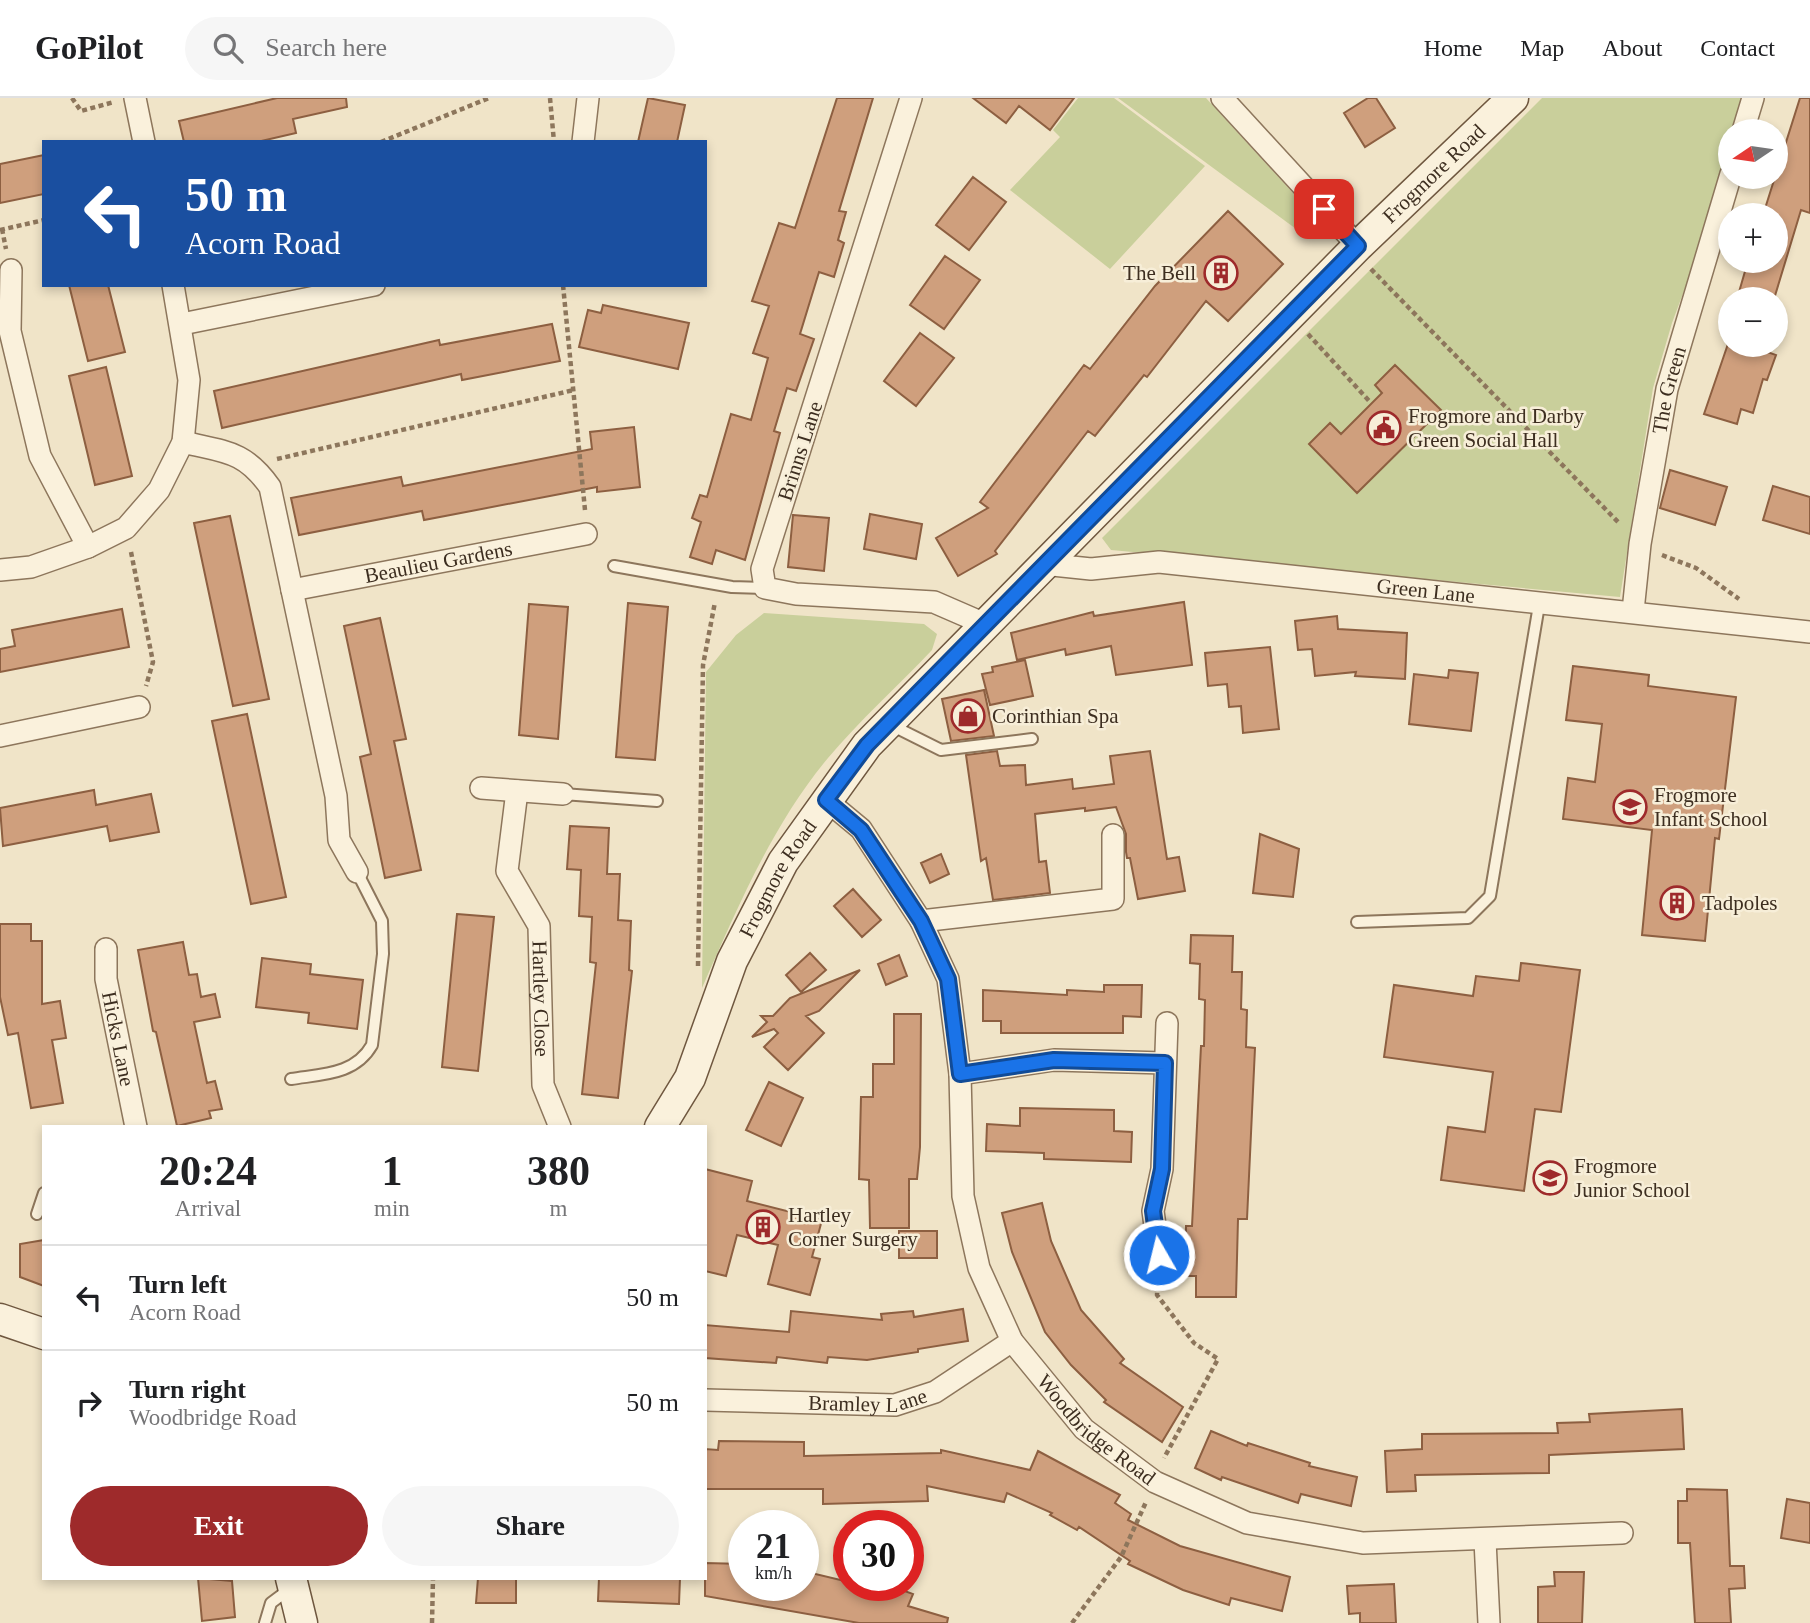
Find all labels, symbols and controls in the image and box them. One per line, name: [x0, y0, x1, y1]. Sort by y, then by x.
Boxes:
search box: [185, 17, 675, 80]
icon: search: [209, 29, 247, 67]
text: GoPilot: [35, 30, 143, 66]
text: Search here: [265, 33, 387, 62]
text: Home: [1424, 35, 1482, 61]
text: Map: [1520, 35, 1564, 61]
text: About: [1602, 35, 1662, 61]
text: Contact: [1700, 35, 1775, 61]
street label: Frogmore Road: [1378, 119, 1490, 228]
north arrow: [1718, 119, 1788, 189]
map controls: [1718, 119, 1788, 357]
text: 50 m: [185, 167, 287, 222]
icon: left: [70, 168, 161, 259]
pin: [1294, 179, 1354, 239]
icon: arrive: [1305, 190, 1343, 228]
button: +: [1718, 203, 1788, 273]
text: Acorn Road: [185, 225, 341, 261]
building icon: The Bell: [1202, 254, 1240, 292]
place label: The Bell: [1123, 261, 1196, 285]
button: −: [1718, 287, 1788, 357]
street label: The Green: [1647, 343, 1691, 436]
street label: Brinns Lane: [773, 398, 827, 504]
place label: Frogmore and Darby Green Social Hall: [1408, 404, 1585, 452]
public building icon: Frogmore and Darby Green Social Hall: [1365, 409, 1403, 447]
street label: Beaulieu Gardens: [362, 536, 514, 588]
street label: Green Lane: [1376, 573, 1476, 608]
shop icon: Corinthian Spa: [949, 697, 987, 735]
place label: Corinthian Spa: [992, 704, 1119, 728]
place label: Frogmore Infant School: [1654, 783, 1768, 831]
school or university icon: Frogmore Infant School: [1611, 788, 1649, 826]
street label: Frogmore Road: [734, 815, 822, 942]
building icon: Tadpoles: [1658, 884, 1696, 922]
place label: Tadpoles: [1702, 891, 1778, 915]
street label: Hartley Close: [527, 940, 554, 1057]
street label: Hicks Lane: [97, 989, 139, 1088]
text: 20:24: [159, 1148, 257, 1194]
text: 1: [381, 1148, 402, 1194]
text: 380: [527, 1148, 590, 1194]
place label: Frogmore Junior School: [1574, 1154, 1690, 1202]
school or university icon: Frogmore Junior School: [1531, 1159, 1569, 1197]
text: Arrival: [175, 1196, 241, 1221]
text: min: [374, 1196, 410, 1221]
text: m: [549, 1196, 567, 1221]
place label: Hartley Corner Surgery: [788, 1203, 918, 1251]
building icon: Hartley Corner Surgery: [744, 1208, 782, 1246]
position arrow: [1122, 1218, 1196, 1292]
text: Turn left: [129, 1270, 227, 1299]
icon: left: [70, 1279, 108, 1317]
text: 50 m: [626, 1283, 679, 1312]
text: Acorn Road: [129, 1300, 241, 1325]
street label: Woodbridge Road: [1032, 1369, 1160, 1490]
text: Turn right: [129, 1375, 246, 1404]
street label: Bramley Lane: [808, 1383, 930, 1417]
icon: right: [70, 1384, 108, 1422]
text: 50 m: [626, 1388, 679, 1417]
text: Woodbridge Road: [129, 1405, 296, 1430]
button: Exit: [70, 1486, 368, 1566]
button: Share: [382, 1486, 679, 1566]
speed limit sign: 30: [833, 1510, 924, 1601]
text: 21: [756, 1527, 791, 1566]
text: km/h: [755, 1563, 792, 1583]

